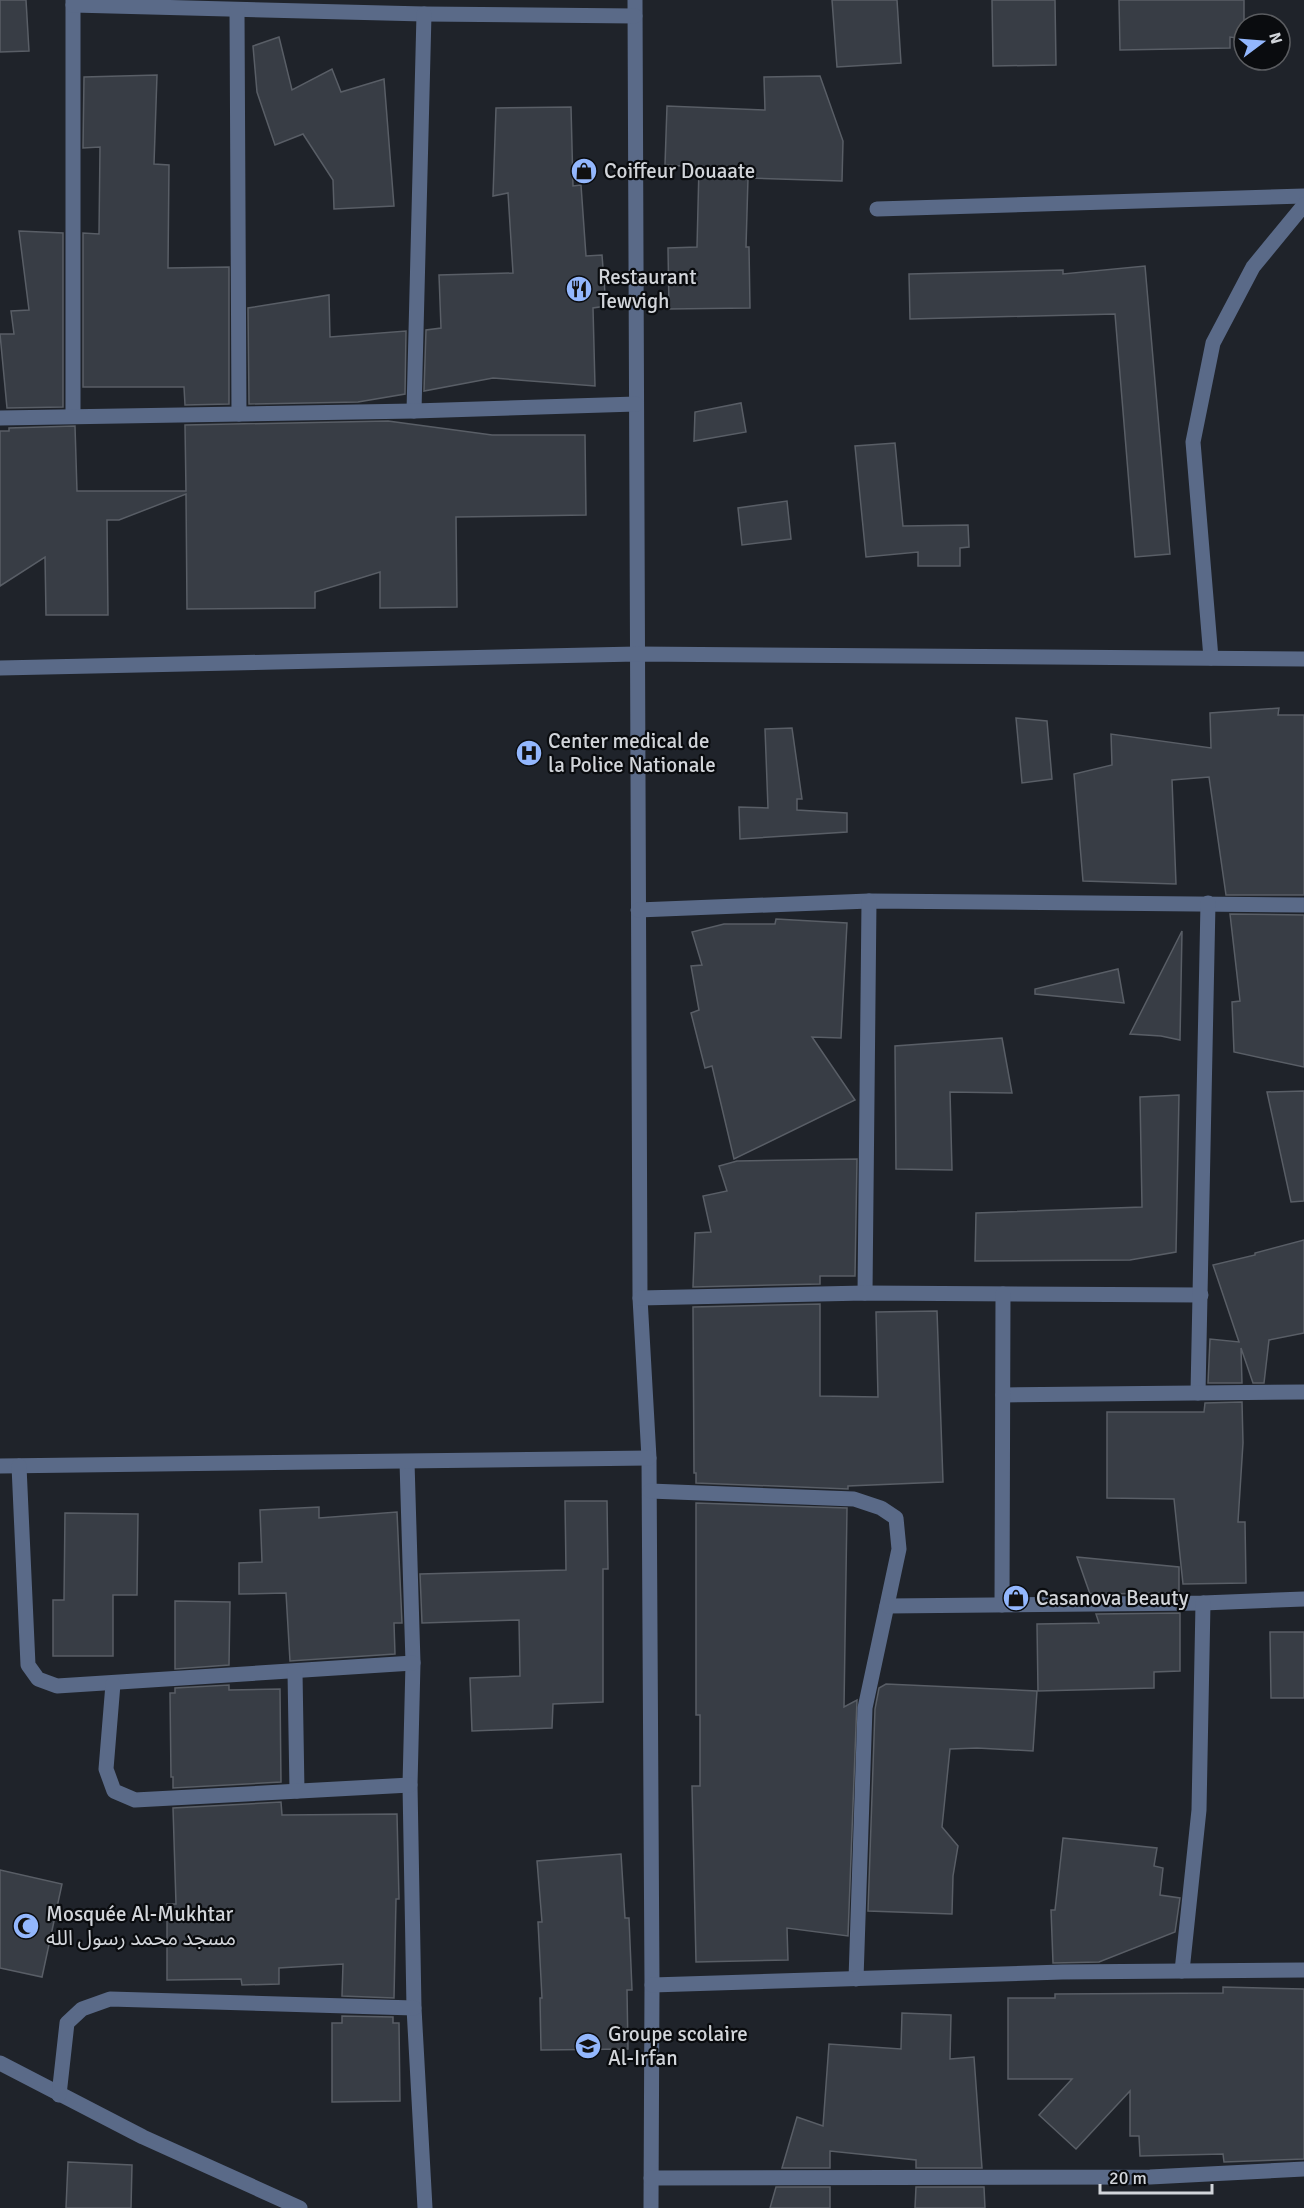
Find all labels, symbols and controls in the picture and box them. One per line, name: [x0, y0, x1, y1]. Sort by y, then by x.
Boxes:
north arrow: [1232, 12, 1292, 72]
text: N: [1264, 30, 1287, 46]
shop icon: Coiffeur Douaate: [569, 156, 599, 186]
place label: Coiffeur Douaate: [604, 158, 755, 184]
place label: Restaurant Tewvigh: [598, 264, 697, 314]
restaurant icon: Restaurant Tewvigh: [564, 274, 594, 304]
place label: Center medical de la Police Nationale: [548, 728, 716, 778]
hospital icon: Center medical de la Police Nationale: [514, 738, 544, 768]
shop icon: Casanova Beauty: [1001, 1583, 1031, 1613]
place label: Casanova Beauty: [1036, 1585, 1189, 1611]
place label: Mosquée Al-Mukhtar مسجد محمد رسول الله: [46, 1901, 236, 1951]
mosque icon: Mosquée Al-Mukhtar مسجد محمد رسول الله: [11, 1911, 41, 1941]
place label: Groupe scolaire Al-Irfan: [608, 2021, 748, 2071]
school or university icon: Groupe scolaire Al-Irfan: [573, 2031, 603, 2061]
scale bar: [1100, 2157, 1212, 2195]
text: 20 m: [1109, 2167, 1147, 2189]

